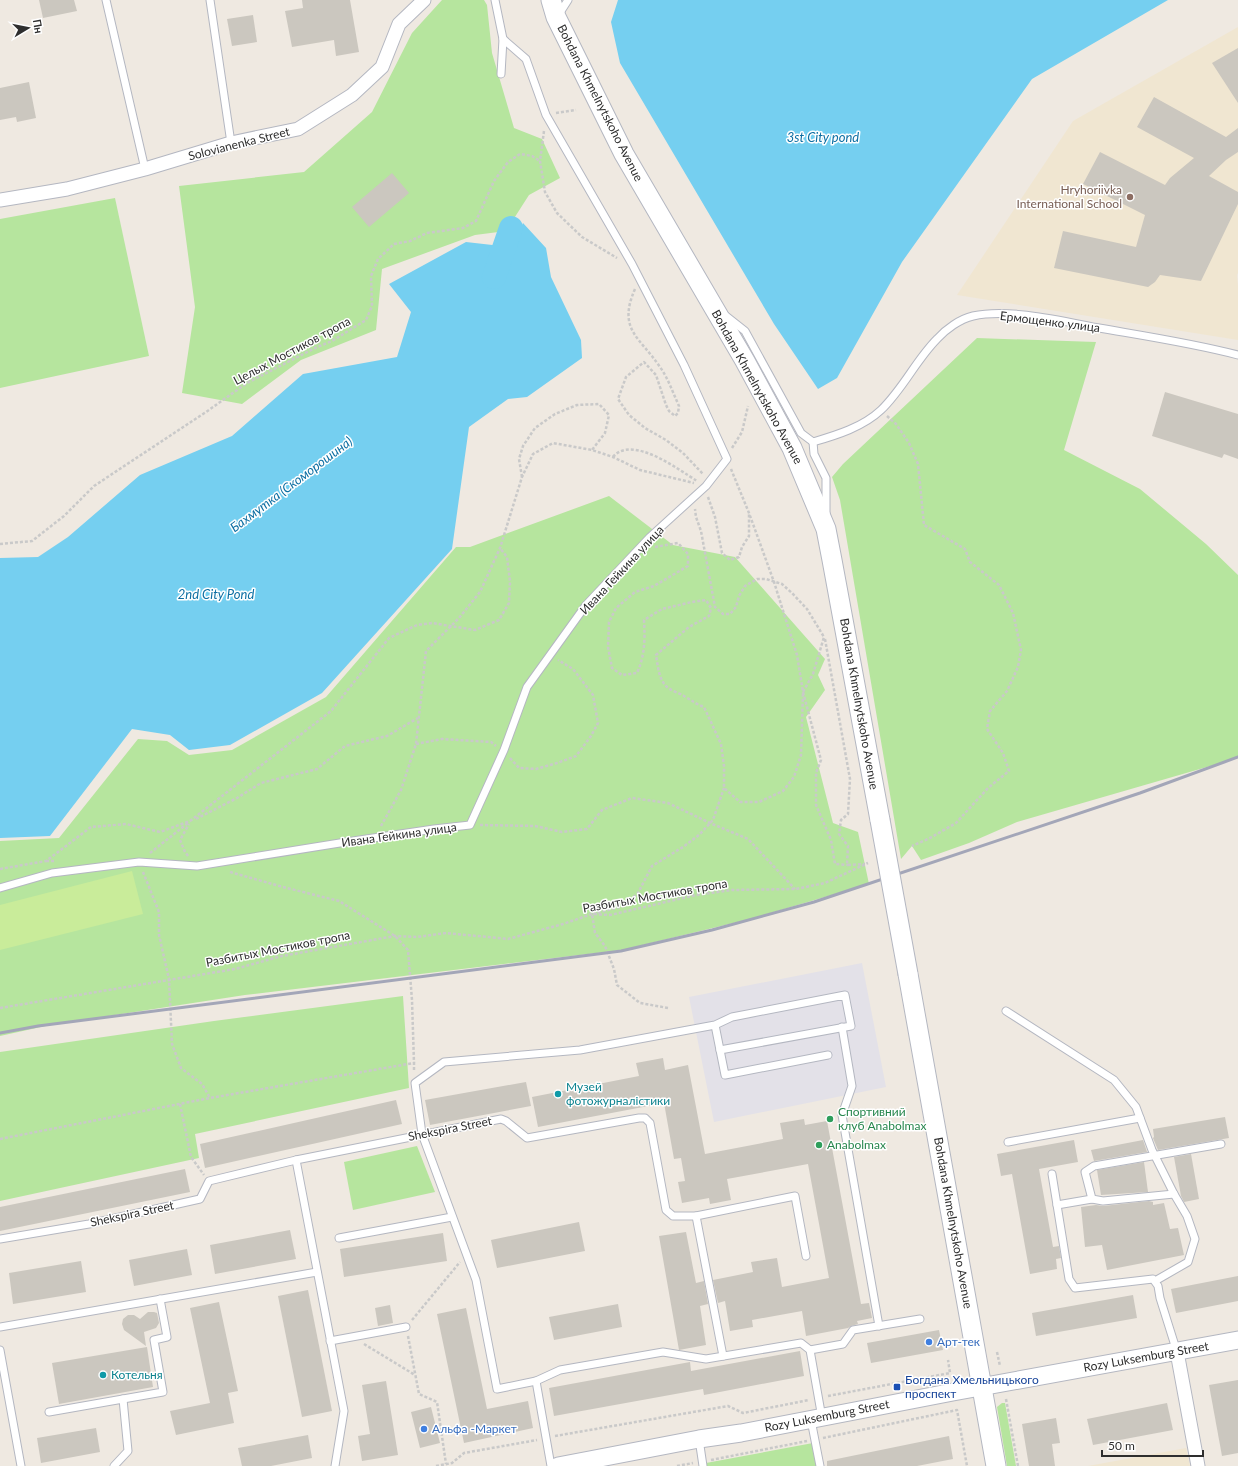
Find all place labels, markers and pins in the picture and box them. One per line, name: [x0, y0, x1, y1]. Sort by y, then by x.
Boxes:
place label: Hryhoriivka International School: [1016, 182, 1122, 211]
marker: Hryhoriivka International School: [1125, 192, 1135, 202]
place label: Музей фотожурналістики: [566, 1079, 670, 1108]
marker: Музей фотожурналістики: [553, 1089, 563, 1099]
place label: Спортивний клуб Anabolmax: [838, 1104, 926, 1133]
marker: Спортивний клуб Anabolmax: [825, 1114, 835, 1124]
place label: Anabolmax: [827, 1137, 886, 1152]
marker: Anabolmax: [814, 1140, 824, 1150]
place label: Арт-тек: [937, 1334, 981, 1349]
marker: Арт-тек: [924, 1337, 934, 1347]
place label: Котельня: [111, 1367, 163, 1382]
marker: Котельня: [98, 1370, 108, 1380]
place label: Богдана Хмельницького проспект: [905, 1372, 1039, 1401]
marker: Богдана Хмельницького проспект: [892, 1382, 902, 1392]
place label: Альфа -Маркет: [432, 1421, 517, 1436]
marker: Альфа -Маркет: [419, 1424, 429, 1434]

